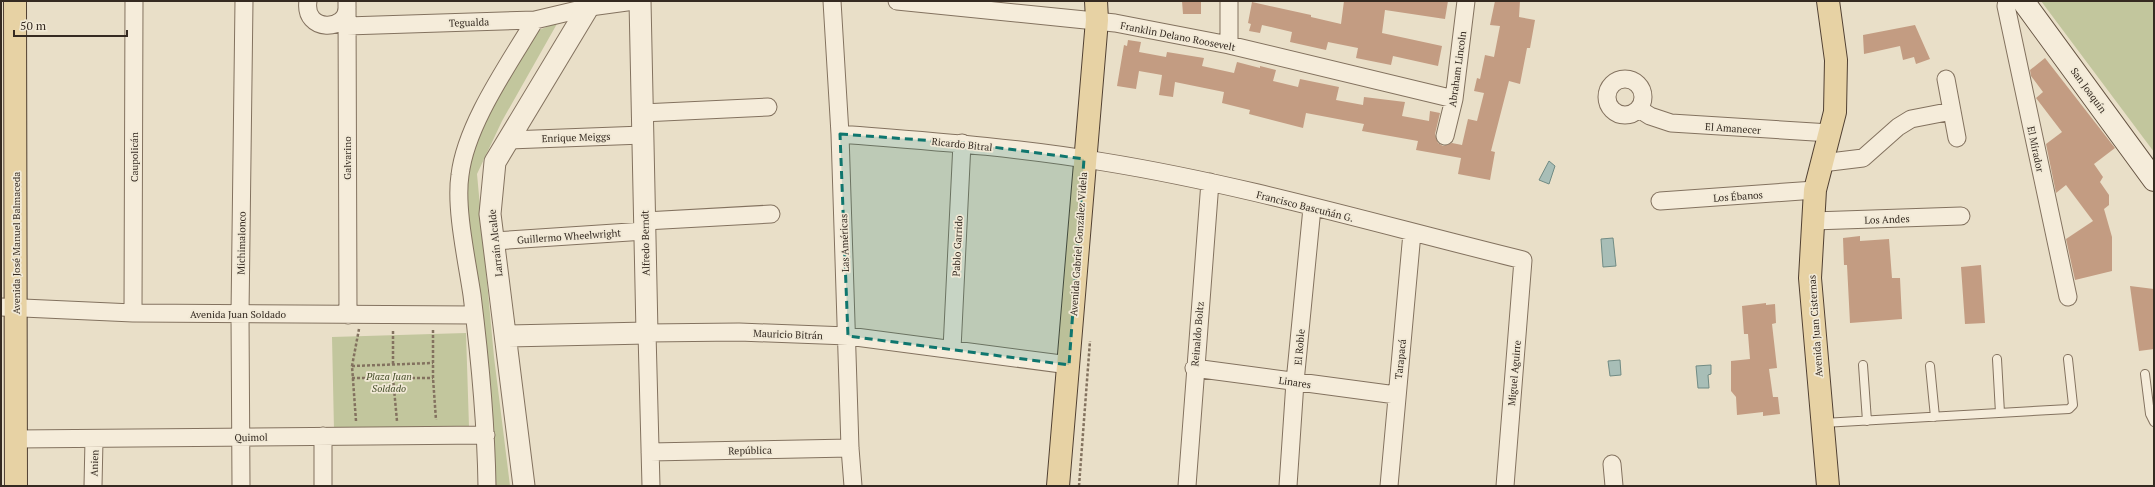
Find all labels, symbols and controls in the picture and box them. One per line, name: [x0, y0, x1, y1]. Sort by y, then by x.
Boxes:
scale bar: [14, 12, 127, 38]
street label: Tegualda: [449, 15, 489, 30]
text: 50 m: [20, 18, 47, 33]
street label: Franklin Delano Roosevelt: [1119, 19, 1237, 54]
street label: Abraham Lincoln: [1446, 30, 1469, 108]
street label: San Joaquín: [2068, 65, 2109, 116]
street label: El Amanecer: [1705, 120, 1761, 137]
street label: El Mirador: [2024, 125, 2047, 173]
street label: Enrique Meiggs: [541, 130, 611, 145]
street label: Caupolicán: [128, 132, 141, 182]
street label: Ricardo Bitral: [931, 135, 993, 154]
street label: Galvarino: [341, 136, 354, 180]
street label: Avenida José Manuel Balmaceda: [10, 172, 23, 314]
street label: Avenida Gabriel González Videla: [1067, 172, 1090, 317]
street label: Francisco Bascuñán G.: [1255, 188, 1355, 225]
street label: Los Ébanos: [1713, 188, 1763, 205]
street label: Larraín Alcalde: [485, 209, 505, 277]
street label: Alfredo Berndt: [638, 210, 653, 276]
street label: Michimalonco: [234, 211, 249, 275]
street label: Los Andes: [1864, 212, 1910, 227]
street label: Las Américas: [837, 214, 852, 272]
street label: Pablo Garrido: [949, 215, 966, 277]
street label: Guillermo Wheelwright: [517, 226, 622, 247]
street label: Avenida Juan Cisternas: [1805, 275, 1826, 377]
street label: Reinaldo Boltz: [1188, 301, 1207, 367]
street label: Avenida Juan Soldado: [190, 308, 287, 321]
street label: Mauricio Bitrán: [753, 327, 823, 342]
street label: El Roble: [1291, 328, 1308, 366]
street label: Tarapacá: [1392, 338, 1409, 380]
street label: Miguel Aguirre: [1505, 340, 1524, 407]
park label: Plaza Juan Soldado: [365, 370, 412, 395]
street label: Linares: [1278, 374, 1312, 391]
street label: Quimol: [234, 431, 268, 444]
street label: República: [728, 444, 772, 457]
street label: Anien: [88, 449, 101, 477]

